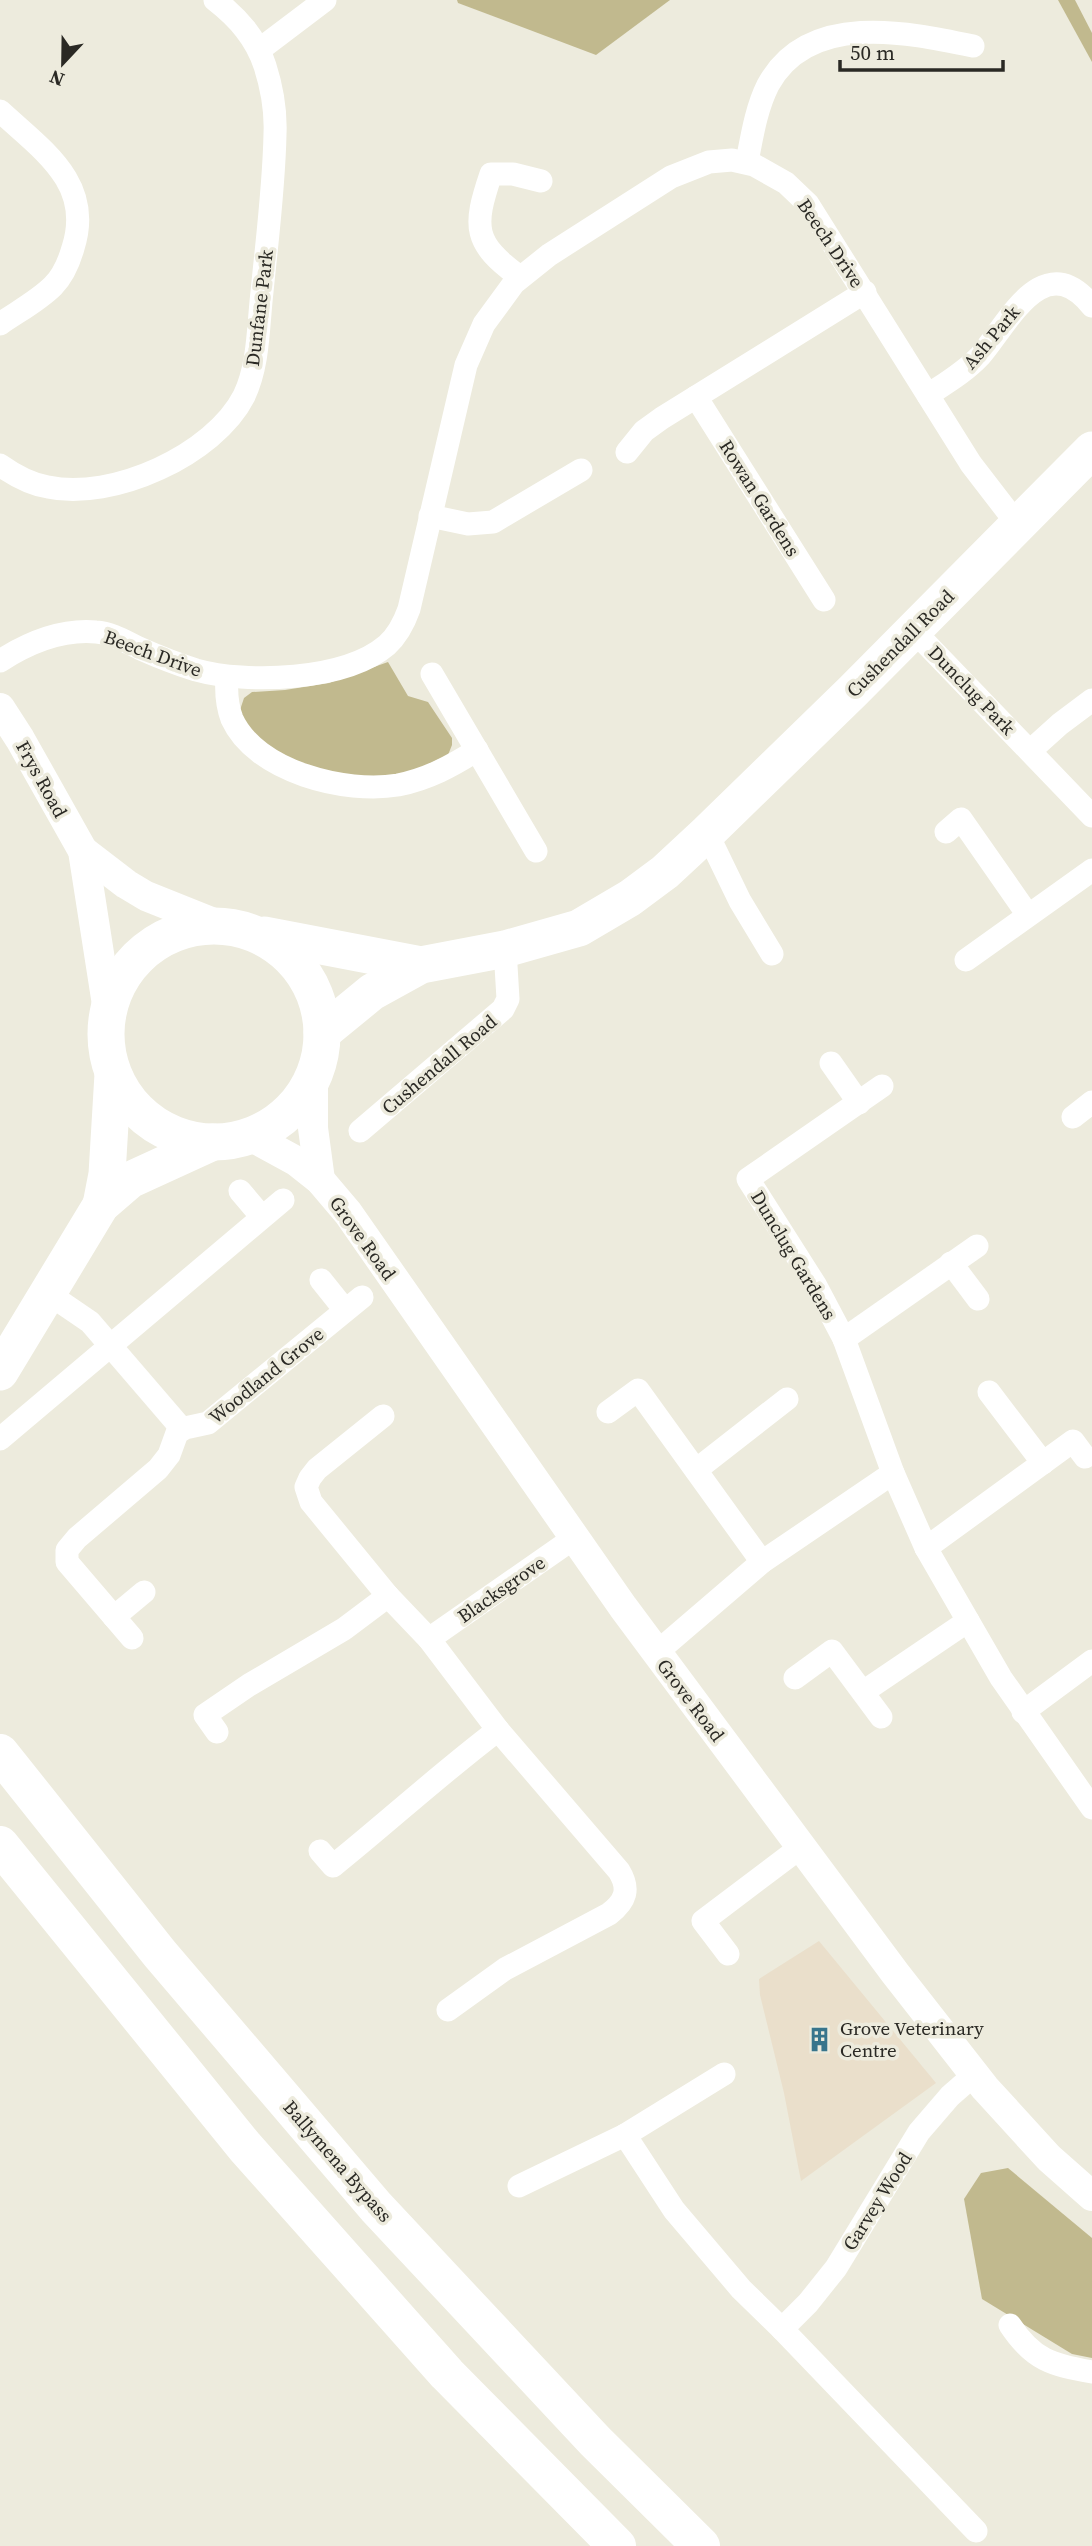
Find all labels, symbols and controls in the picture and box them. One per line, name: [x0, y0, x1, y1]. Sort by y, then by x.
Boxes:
north arrow: [28, 28, 98, 98]
scale bar: [840, 28, 1003, 72]
text: 50 m: [850, 38, 895, 67]
text: N: [45, 64, 68, 93]
street label: Beech Drive: [792, 193, 870, 293]
street label: Dunfane Park: [239, 248, 279, 368]
street label: Ash Park: [957, 299, 1026, 374]
street label: Rowan Gardens: [714, 435, 806, 561]
street label: Cushendall Road: [840, 583, 960, 703]
street label: Beech Drive: [101, 623, 205, 683]
street label: Dunclug Park: [923, 640, 1022, 741]
street label: Frys Road: [10, 736, 74, 822]
street label: Cushendall Road: [376, 1008, 502, 1120]
street label: Dunclug Gardens: [745, 1186, 843, 1324]
street label: Grove Road: [324, 1191, 402, 1285]
street label: Woodland Grove: [203, 1321, 329, 1429]
street label: Blacksgrove: [452, 1549, 550, 1629]
street label: Grove Road: [651, 1653, 731, 1747]
place label: Grove Veterinary Centre: [840, 2015, 984, 2063]
building icon: Grove Veterinary Centre: [806, 2025, 834, 2053]
street label: Ballymena Bypass: [278, 2094, 398, 2228]
street label: Garvey Wood: [836, 2147, 918, 2255]

